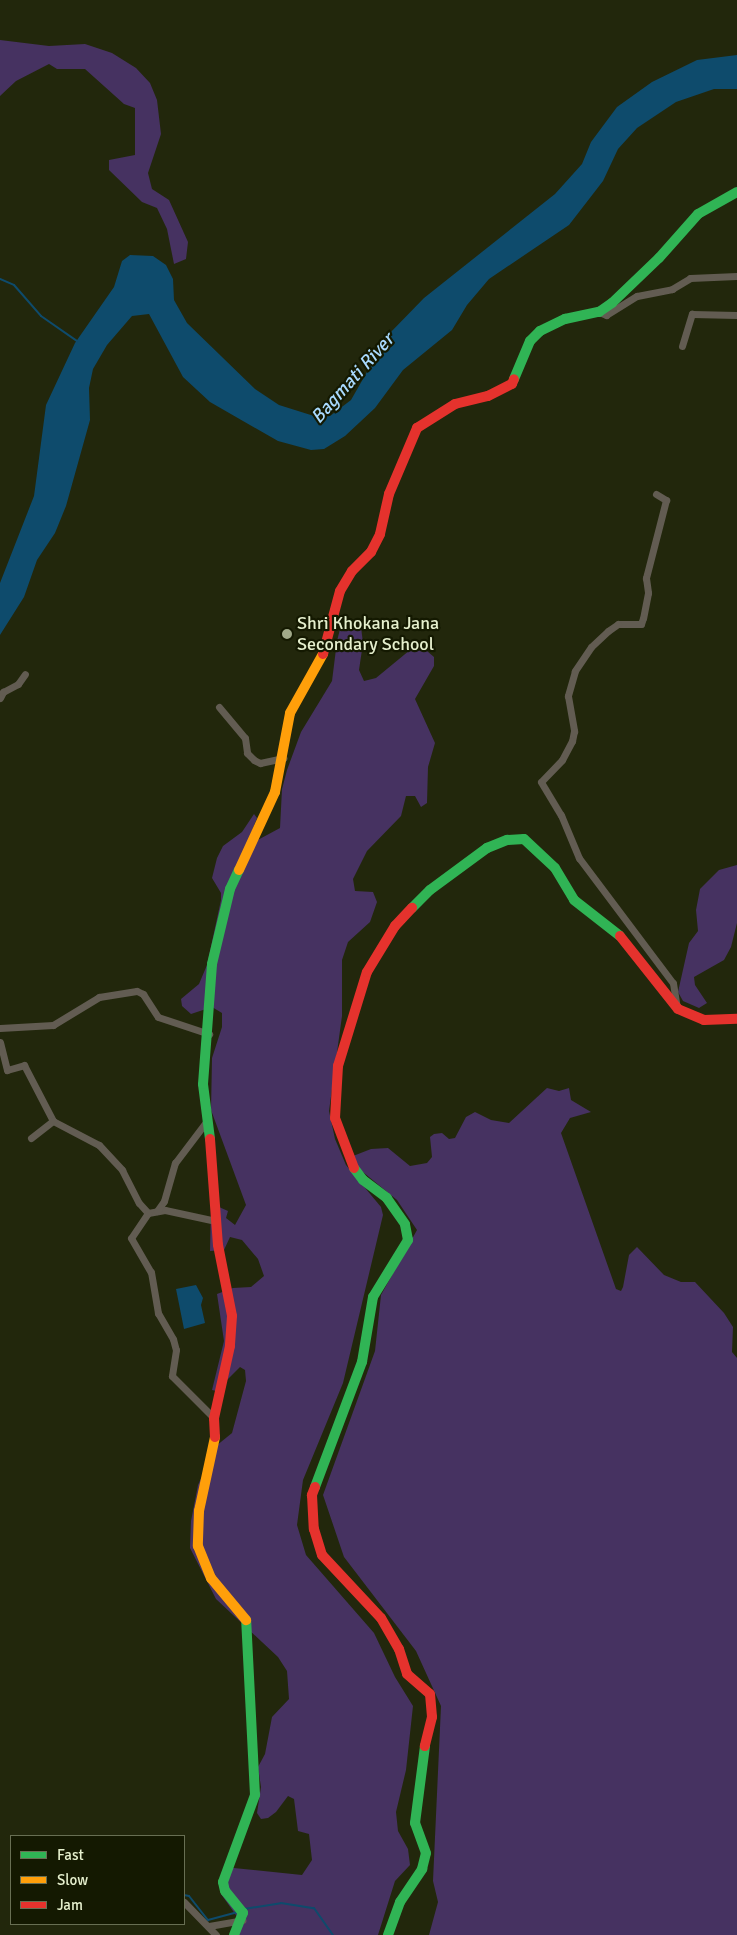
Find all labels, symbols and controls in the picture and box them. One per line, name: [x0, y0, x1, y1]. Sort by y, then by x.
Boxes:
water label: Bagmati River: [307, 329, 399, 429]
place label: Shri Khokana Jana Secondary School: [297, 613, 439, 656]
marker: Shri Khokana Jana Secondary School: [281, 628, 293, 640]
legend: [10, 1835, 185, 1925]
text: Fast: [57, 1846, 84, 1864]
text: Slow: [57, 1871, 88, 1889]
text: Jam: [57, 1896, 83, 1914]

